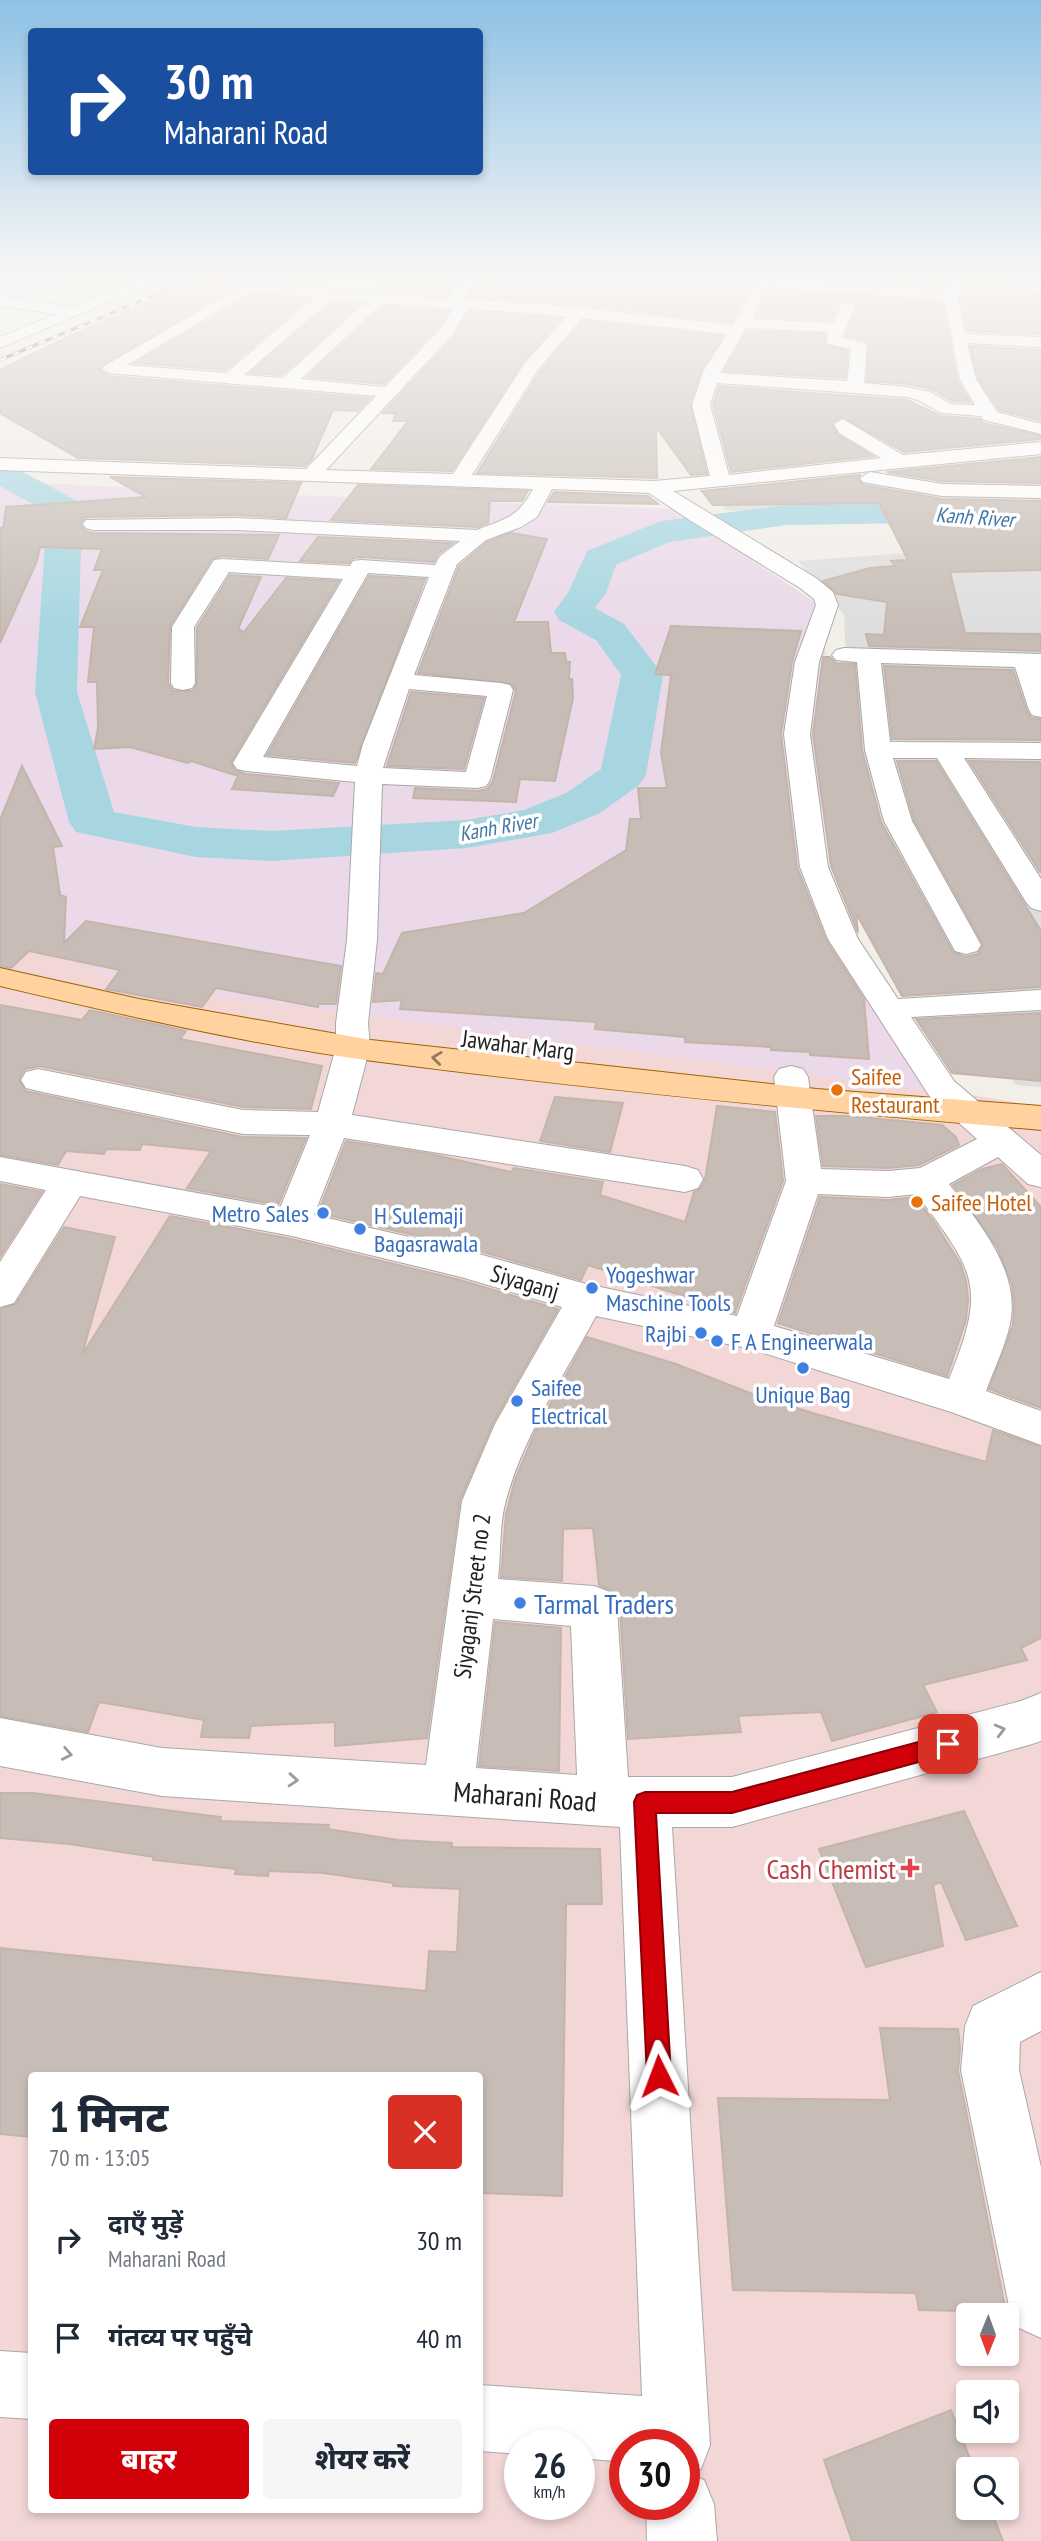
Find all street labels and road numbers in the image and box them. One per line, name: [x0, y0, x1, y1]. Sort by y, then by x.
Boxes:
street label: Jawahar Marg: [459, 1023, 576, 1067]
street label: Siyaganj: [487, 1257, 563, 1307]
street label: Siyaganj Street no 2: [446, 1512, 498, 1680]
street label: Maharani Road: [452, 1773, 598, 1819]

